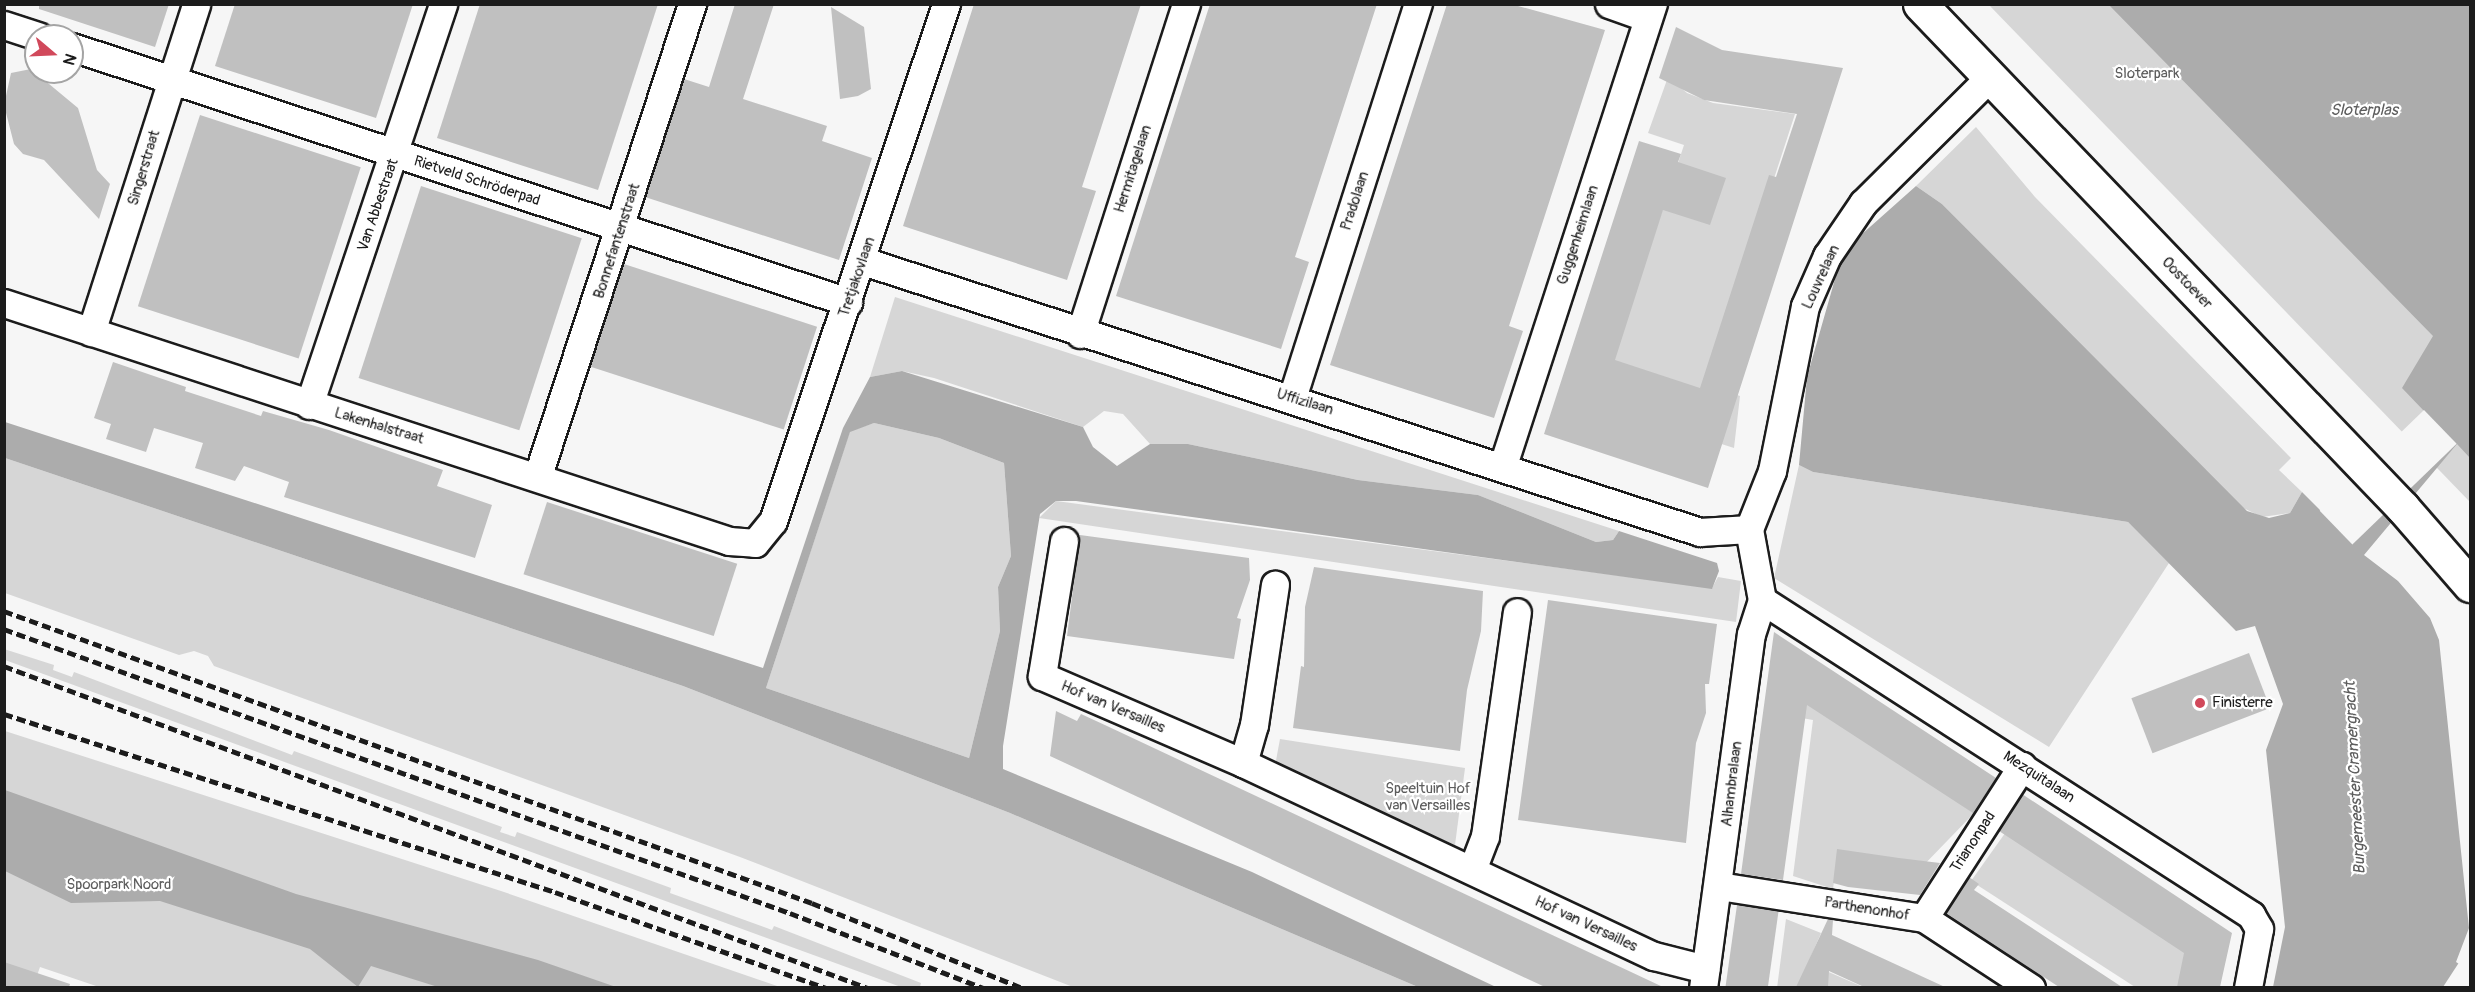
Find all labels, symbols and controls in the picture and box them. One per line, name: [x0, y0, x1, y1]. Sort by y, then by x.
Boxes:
north arrow: [24, 24, 84, 84]
text: N: [58, 51, 80, 68]
park label: Sloterpark: [2115, 65, 2179, 83]
water label: Sloterplas: [2330, 100, 2398, 120]
street label: Hermitagelaan: [1110, 123, 1156, 215]
street label: Singerstraat: [124, 128, 164, 208]
street label: Rietveld Schröderpad: [412, 152, 542, 210]
street label: Van Abbestraat: [354, 156, 402, 254]
street label: Pradolaan: [1337, 169, 1373, 233]
street label: Bonnefantenstraat: [590, 181, 644, 301]
street label: Guggenheimlaan: [1553, 183, 1603, 287]
street label: Tretjakovlaan: [835, 235, 879, 319]
street label: Louvrelaan: [1798, 242, 1844, 312]
street label: Oostoever: [2158, 253, 2216, 313]
street label: Uffizilaan: [1274, 385, 1336, 419]
street label: Lakenhalstraat: [332, 404, 426, 448]
street label: Hof van Versailles: [1058, 677, 1168, 737]
water label: Burgemeester Cramergracht: [2340, 681, 2370, 875]
place label: Finisterre: [2212, 694, 2273, 712]
marker: Finisterre: [2193, 696, 2207, 710]
street label: Alhambralaan: [1718, 740, 1746, 828]
street label: Mezquitalaan: [2000, 747, 2078, 807]
park label: Speeltuin Hof van Versailles: [1385, 779, 1471, 814]
street label: Trianonpad: [1947, 808, 1999, 876]
park label: Spoorpark Noord: [67, 876, 171, 894]
street label: Hof van Versailles: [1532, 892, 1640, 956]
street label: Parthenonhof: [1823, 893, 1911, 925]

